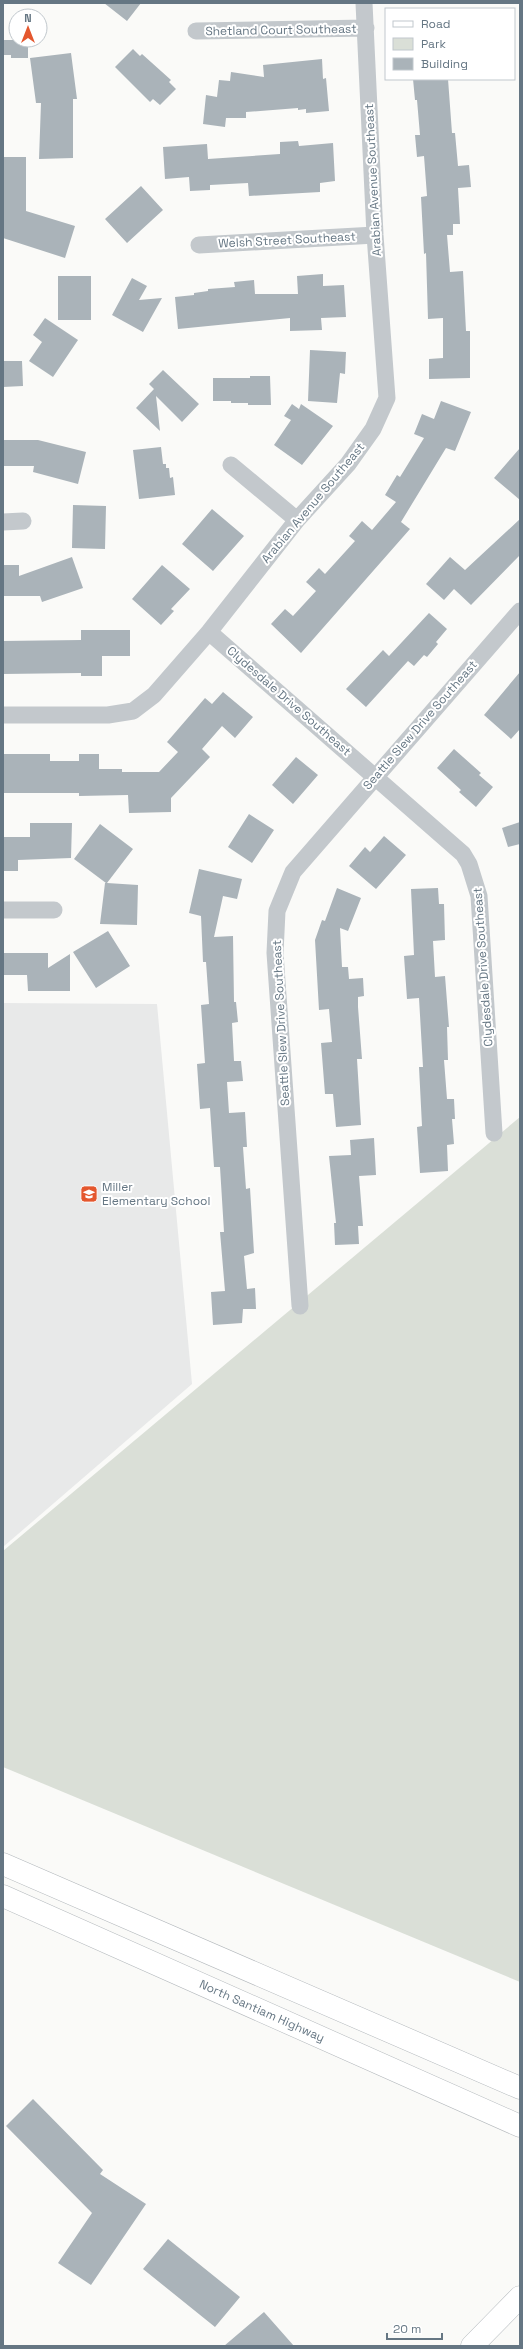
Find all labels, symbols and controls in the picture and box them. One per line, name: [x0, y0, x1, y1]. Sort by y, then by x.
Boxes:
north arrow: [8, 8, 48, 48]
legend: [385, 8, 515, 80]
text: N: [24, 11, 32, 25]
text: Road: [421, 16, 450, 32]
street label: Shetland Court Southeast: [205, 21, 357, 39]
text: Park: [421, 36, 446, 52]
text: Building: [421, 56, 468, 72]
street label: Arabian Avenue Southeast: [361, 103, 385, 257]
street label: Welsh Street Southeast: [218, 228, 356, 252]
street label: Arabian Avenue Southeast: [258, 439, 368, 567]
street label: Clydesdale Drive Southeast: [224, 643, 354, 759]
street label: Seattle Slew Drive Southeast: [359, 657, 481, 793]
street label: Clydesdale Drive Southeast: [469, 887, 497, 1047]
street label: Seattle Slew Drive Southeast: [269, 940, 293, 1106]
place label: Miller Elementary School: [102, 1179, 210, 1209]
school or university icon: Miller Elementary School: [79, 1184, 99, 1204]
street label: North Santiam Highway: [197, 1976, 327, 2046]
scale bar: [387, 2315, 442, 2341]
text: 20 m: [393, 2321, 421, 2337]

